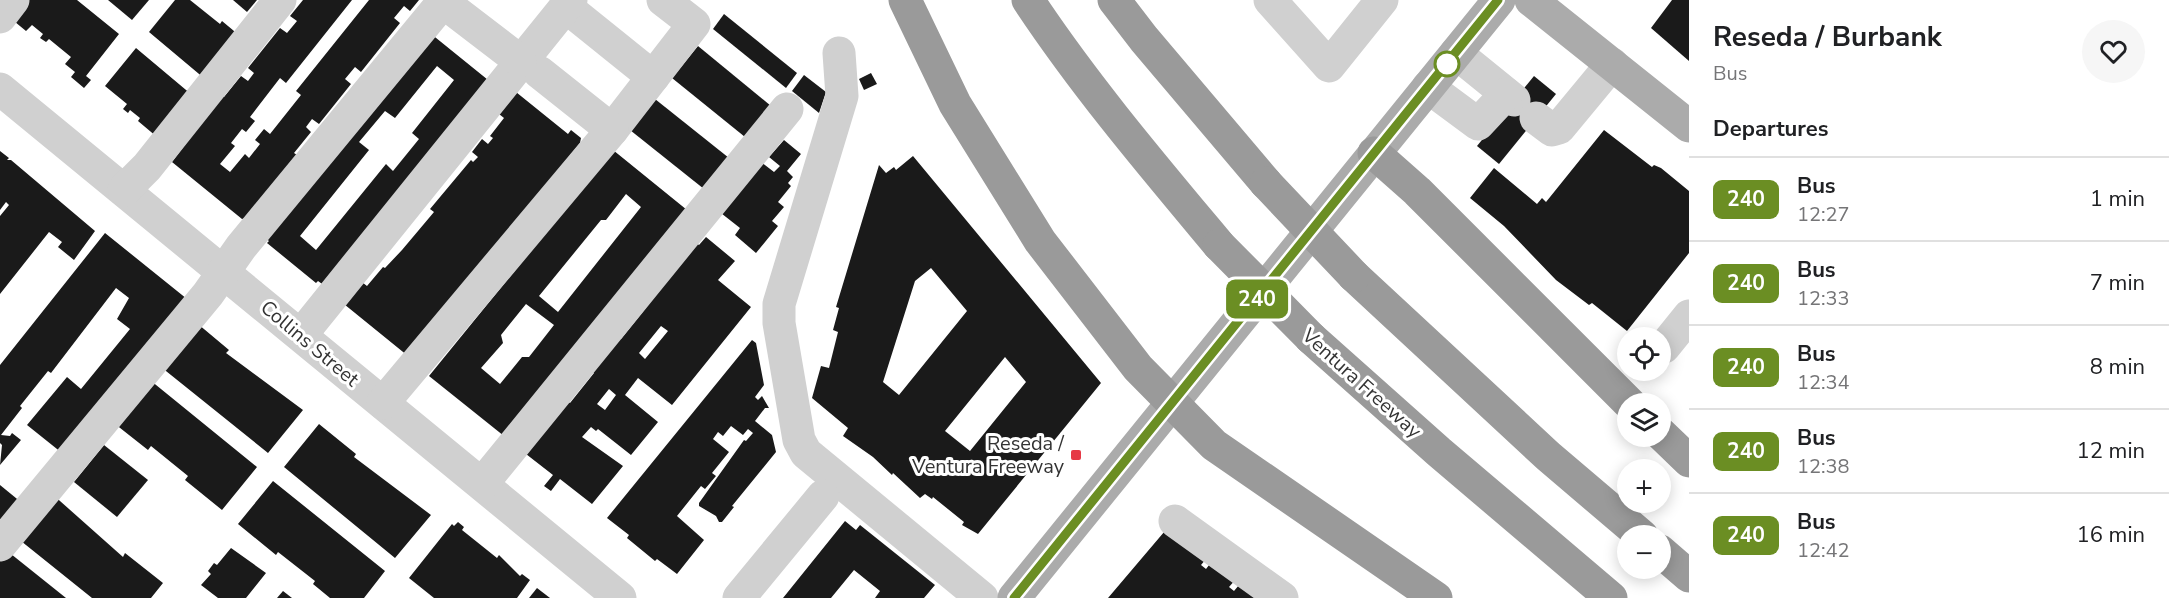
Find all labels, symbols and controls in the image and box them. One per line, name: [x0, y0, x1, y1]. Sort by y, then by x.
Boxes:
text: Reseda / Burbank: [1713, 18, 1942, 56]
button: heart: [2082, 20, 2145, 83]
unlabelled marker: [1434, 51, 1460, 77]
text: Bus: [1713, 60, 1747, 87]
text: Departures: [1713, 114, 1828, 144]
text: Bus: [1797, 171, 1836, 201]
text: 1 min: [2090, 184, 2145, 214]
text: 240: [1727, 185, 1765, 213]
text: 12:27: [1797, 201, 1850, 228]
text: Bus: [1797, 255, 1836, 285]
text: 7 min: [2090, 268, 2145, 298]
text: 240: [1727, 269, 1765, 297]
line badge: 240: [1222, 280, 1292, 318]
text: 240: [1238, 285, 1276, 313]
text: 12:33: [1797, 285, 1850, 312]
street label: Collins Street: [255, 294, 365, 393]
street label: Ventura Freeway: [1295, 322, 1428, 445]
map controls: [1617, 327, 1671, 579]
button: locate: [1617, 327, 1671, 381]
text: Bus: [1797, 339, 1836, 369]
text: 8 min: [2090, 352, 2145, 382]
text: 240: [1727, 353, 1765, 381]
text: 12:34: [1797, 369, 1850, 396]
button: layers: [1617, 393, 1671, 447]
text: Bus: [1797, 423, 1836, 453]
place label: Reseda / Ventura Freeway: [911, 430, 1065, 480]
text: 12 min: [2077, 436, 2145, 466]
text: 240: [1727, 437, 1765, 465]
marker: Reseda / Ventura Freeway: [1069, 448, 1083, 462]
text: 12:38: [1797, 453, 1850, 480]
button: +: [1617, 459, 1671, 513]
text: Bus: [1797, 507, 1836, 537]
text: 16 min: [2077, 520, 2145, 550]
text: 240: [1727, 521, 1765, 549]
button: −: [1617, 525, 1671, 579]
text: 12:42: [1797, 537, 1850, 564]

